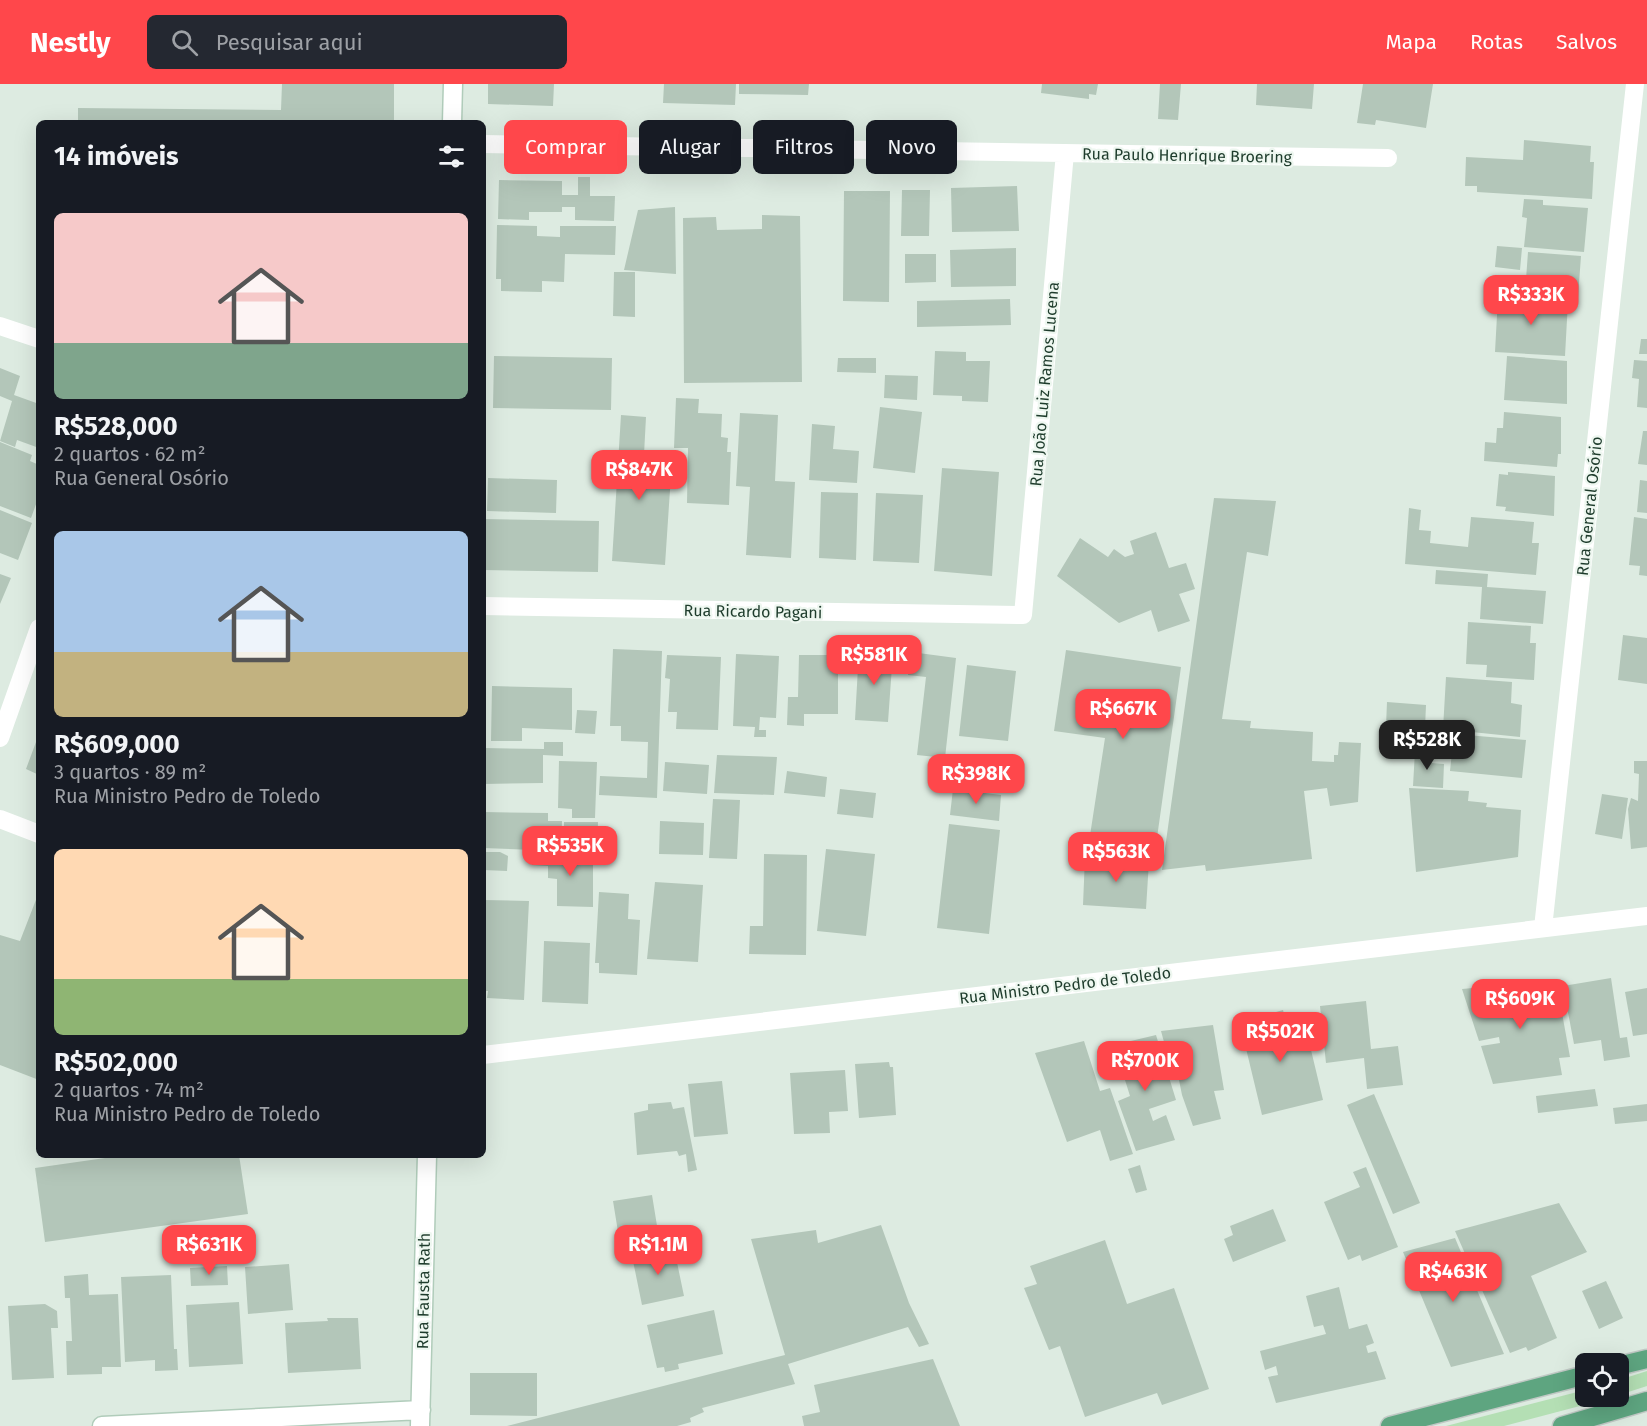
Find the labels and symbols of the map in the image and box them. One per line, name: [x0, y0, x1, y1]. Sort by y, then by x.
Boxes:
street label: Rua Paulo Henrique Broering: [1082, 144, 1293, 167]
pin: R$333K: [1482, 275, 1580, 326]
street label: Rua João Luiz Ramos Lucena: [1026, 281, 1063, 487]
street label: Rua General Osório: [1573, 436, 1606, 577]
pin: R$847K: [590, 450, 688, 501]
street label: Rua Ricardo Pagani: [683, 601, 823, 622]
pin: R$581K: [825, 635, 923, 686]
pin: R$667K: [1074, 689, 1172, 740]
pin: R$528K: [1378, 720, 1476, 771]
pin: R$398K: [927, 754, 1025, 805]
pin: R$535K: [521, 826, 619, 877]
pin: R$563K: [1067, 832, 1165, 883]
street label: Rua Ministro Pedro de Toledo: [958, 963, 1172, 1008]
pin: R$609K: [1471, 979, 1569, 1030]
pin: R$502K: [1231, 1012, 1329, 1063]
pin: R$700K: [1096, 1041, 1194, 1092]
pin: R$631K: [160, 1225, 258, 1276]
pin: R$1.1M: [609, 1225, 707, 1276]
street label: Rua Fausta Rath: [413, 1233, 434, 1349]
pin: R$463K: [1404, 1252, 1502, 1303]

